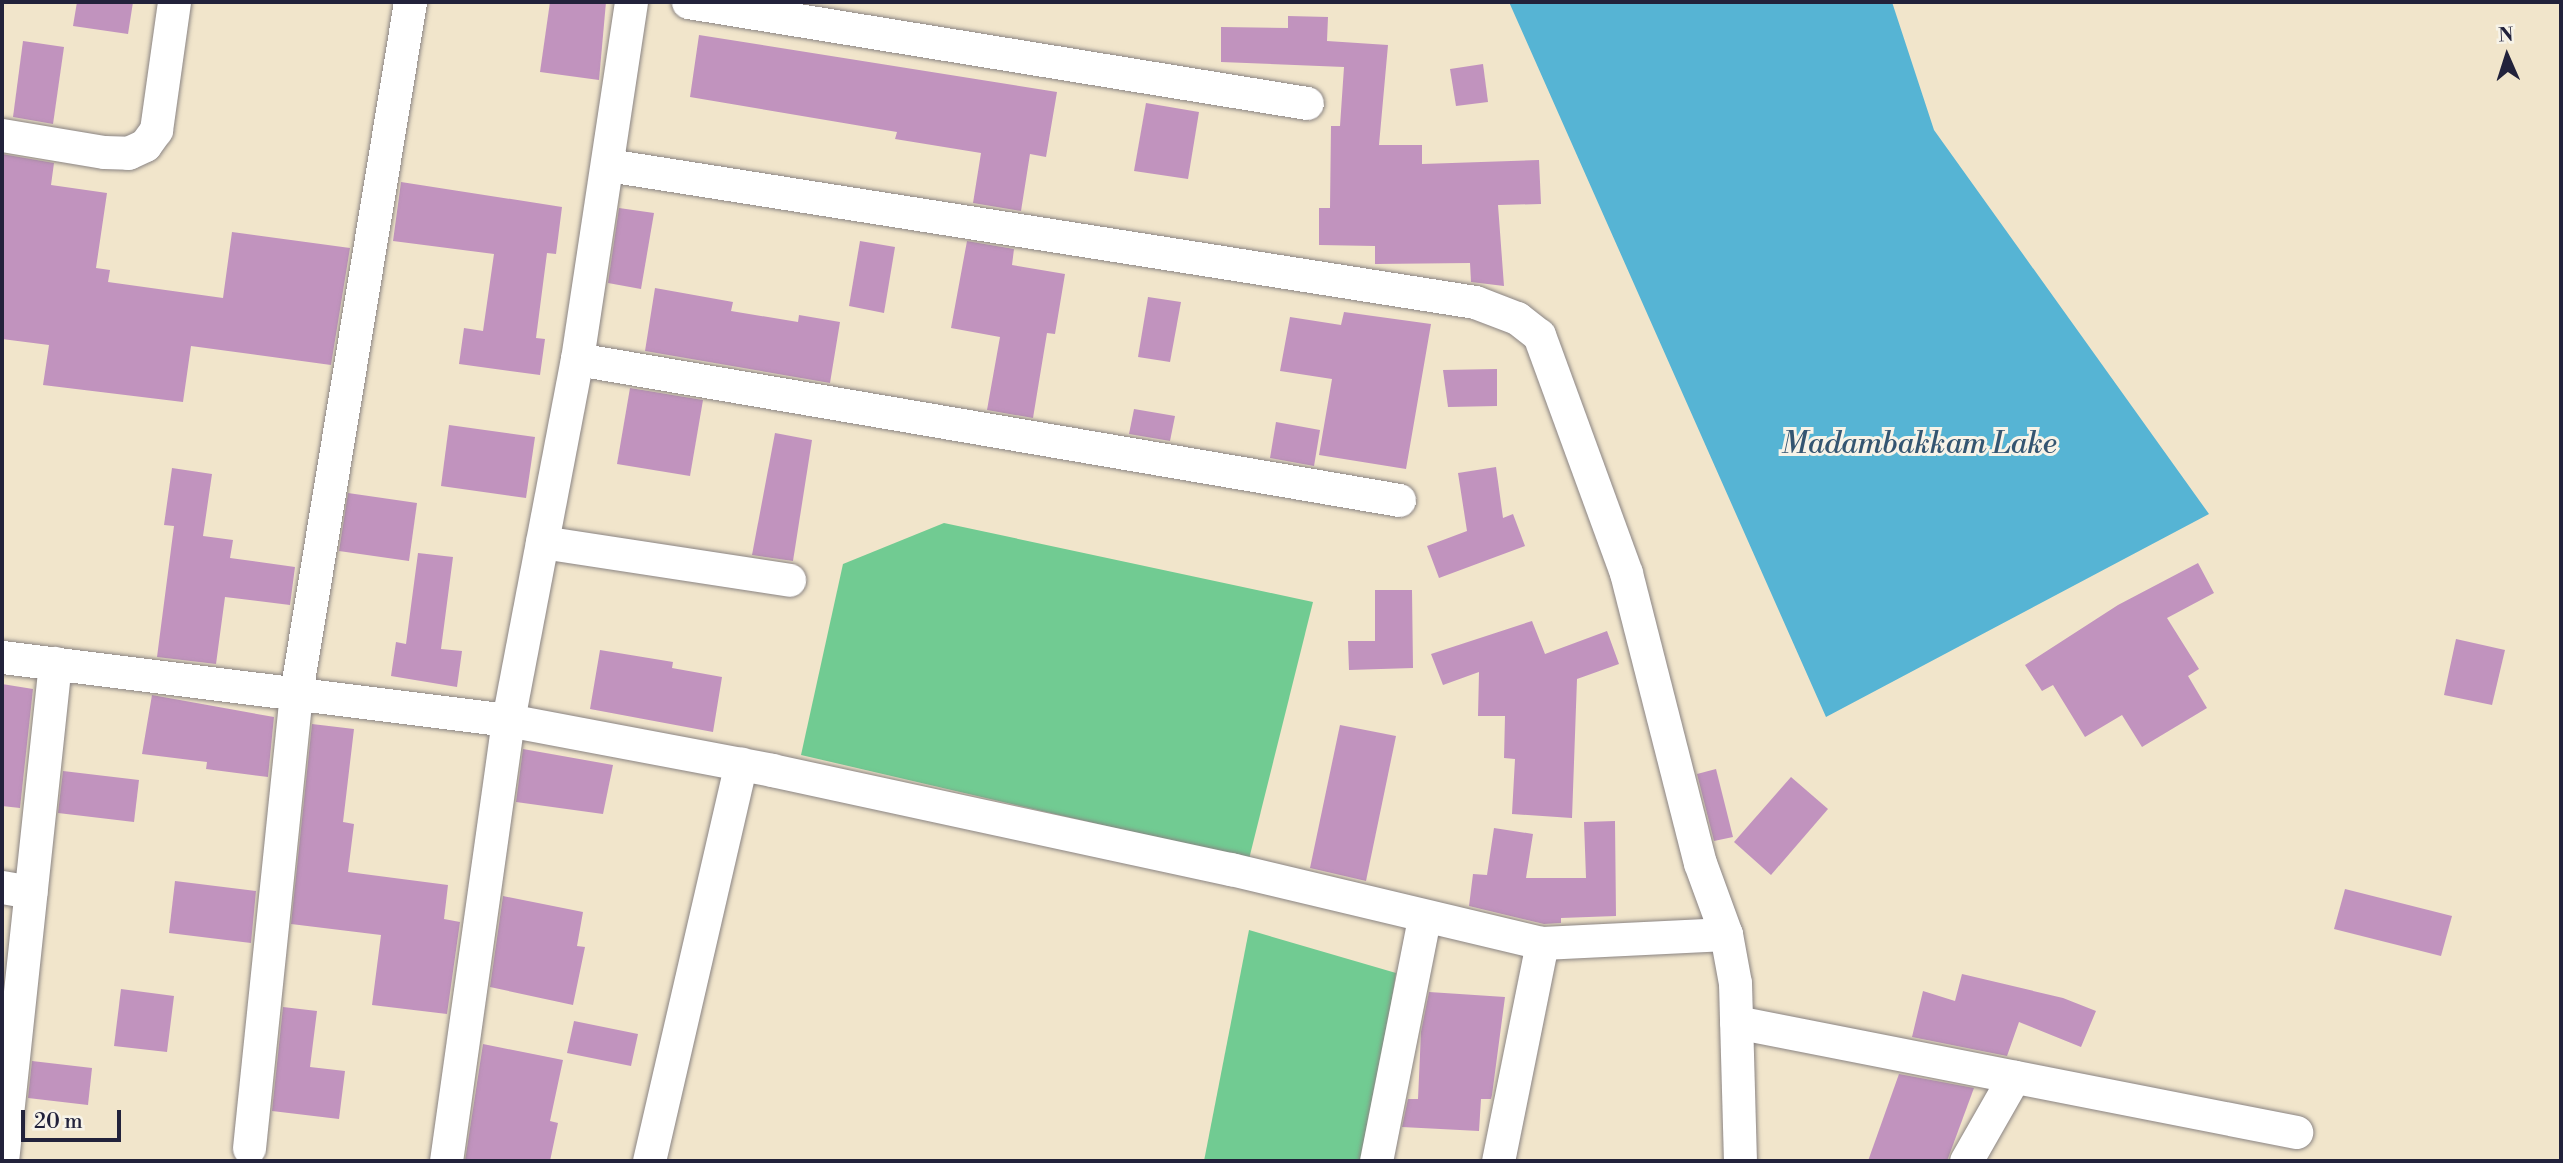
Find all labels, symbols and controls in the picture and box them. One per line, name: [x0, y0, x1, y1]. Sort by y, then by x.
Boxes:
north arrow: [2472, 21, 2542, 91]
text: N: [2498, 23, 2514, 47]
water label: Madambakkam Lake: [1781, 426, 2057, 462]
scale bar: [24, 1096, 124, 1140]
text: 20 m: [34, 1109, 83, 1135]

